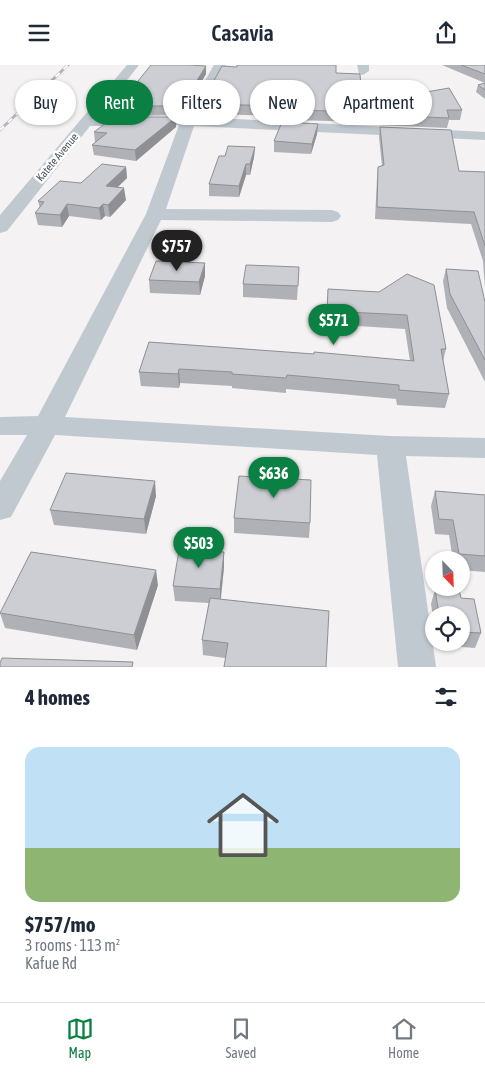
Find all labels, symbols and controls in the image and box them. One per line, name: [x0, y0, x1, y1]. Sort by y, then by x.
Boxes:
icon: menu: [25, 19, 53, 47]
icon: share: [432, 19, 460, 47]
text: Casavia: [211, 20, 274, 46]
chip: Buy: [15, 80, 76, 125]
chip: Rent: [86, 80, 153, 125]
chip: Filters: [163, 80, 240, 125]
chip: New: [250, 80, 315, 125]
chip: Apartment: [325, 80, 432, 125]
street label: Katete Avenue: [34, 131, 80, 183]
pin: $757: [147, 229, 207, 272]
text: $757: [162, 237, 192, 255]
pin: $571: [304, 303, 364, 346]
text: $571: [319, 311, 349, 329]
pin: $636: [244, 457, 304, 499]
text: $636: [259, 464, 289, 482]
pin: $503: [169, 527, 229, 569]
text: $503: [184, 534, 214, 552]
north arrow: [425, 551, 470, 596]
map controls: [425, 551, 470, 651]
button: locate: [425, 606, 470, 651]
icon: filters: [432, 683, 460, 711]
text: 4 homes: [25, 685, 90, 709]
icon: home: [198, 780, 288, 870]
text: $757/mo: [25, 912, 96, 936]
text: 3 rooms · 113 m²: [25, 936, 120, 954]
text: Kafue Rd: [25, 954, 77, 972]
tab: Map: [66, 1015, 94, 1061]
tab: Saved: [225, 1015, 256, 1061]
tab: Home: [388, 1015, 419, 1061]

